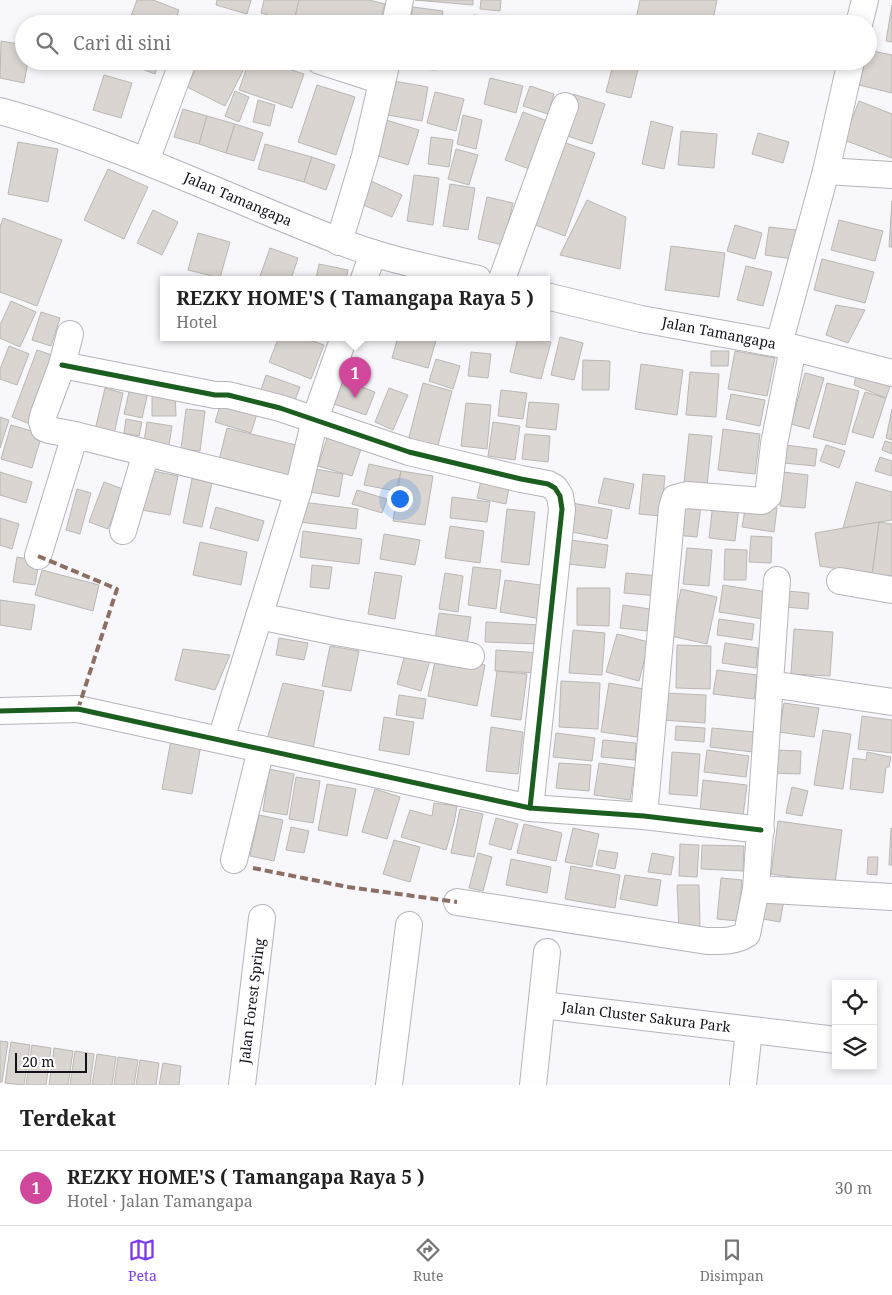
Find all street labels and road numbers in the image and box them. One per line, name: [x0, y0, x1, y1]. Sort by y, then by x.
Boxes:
street label: Jalan Tamangapa: [180, 167, 295, 230]
street label: Jalan Tamangapa: [659, 312, 778, 353]
street label: Jalan Forest Spring: [234, 937, 269, 1066]
street label: Jalan Cluster Sakura Park: [559, 997, 732, 1036]

